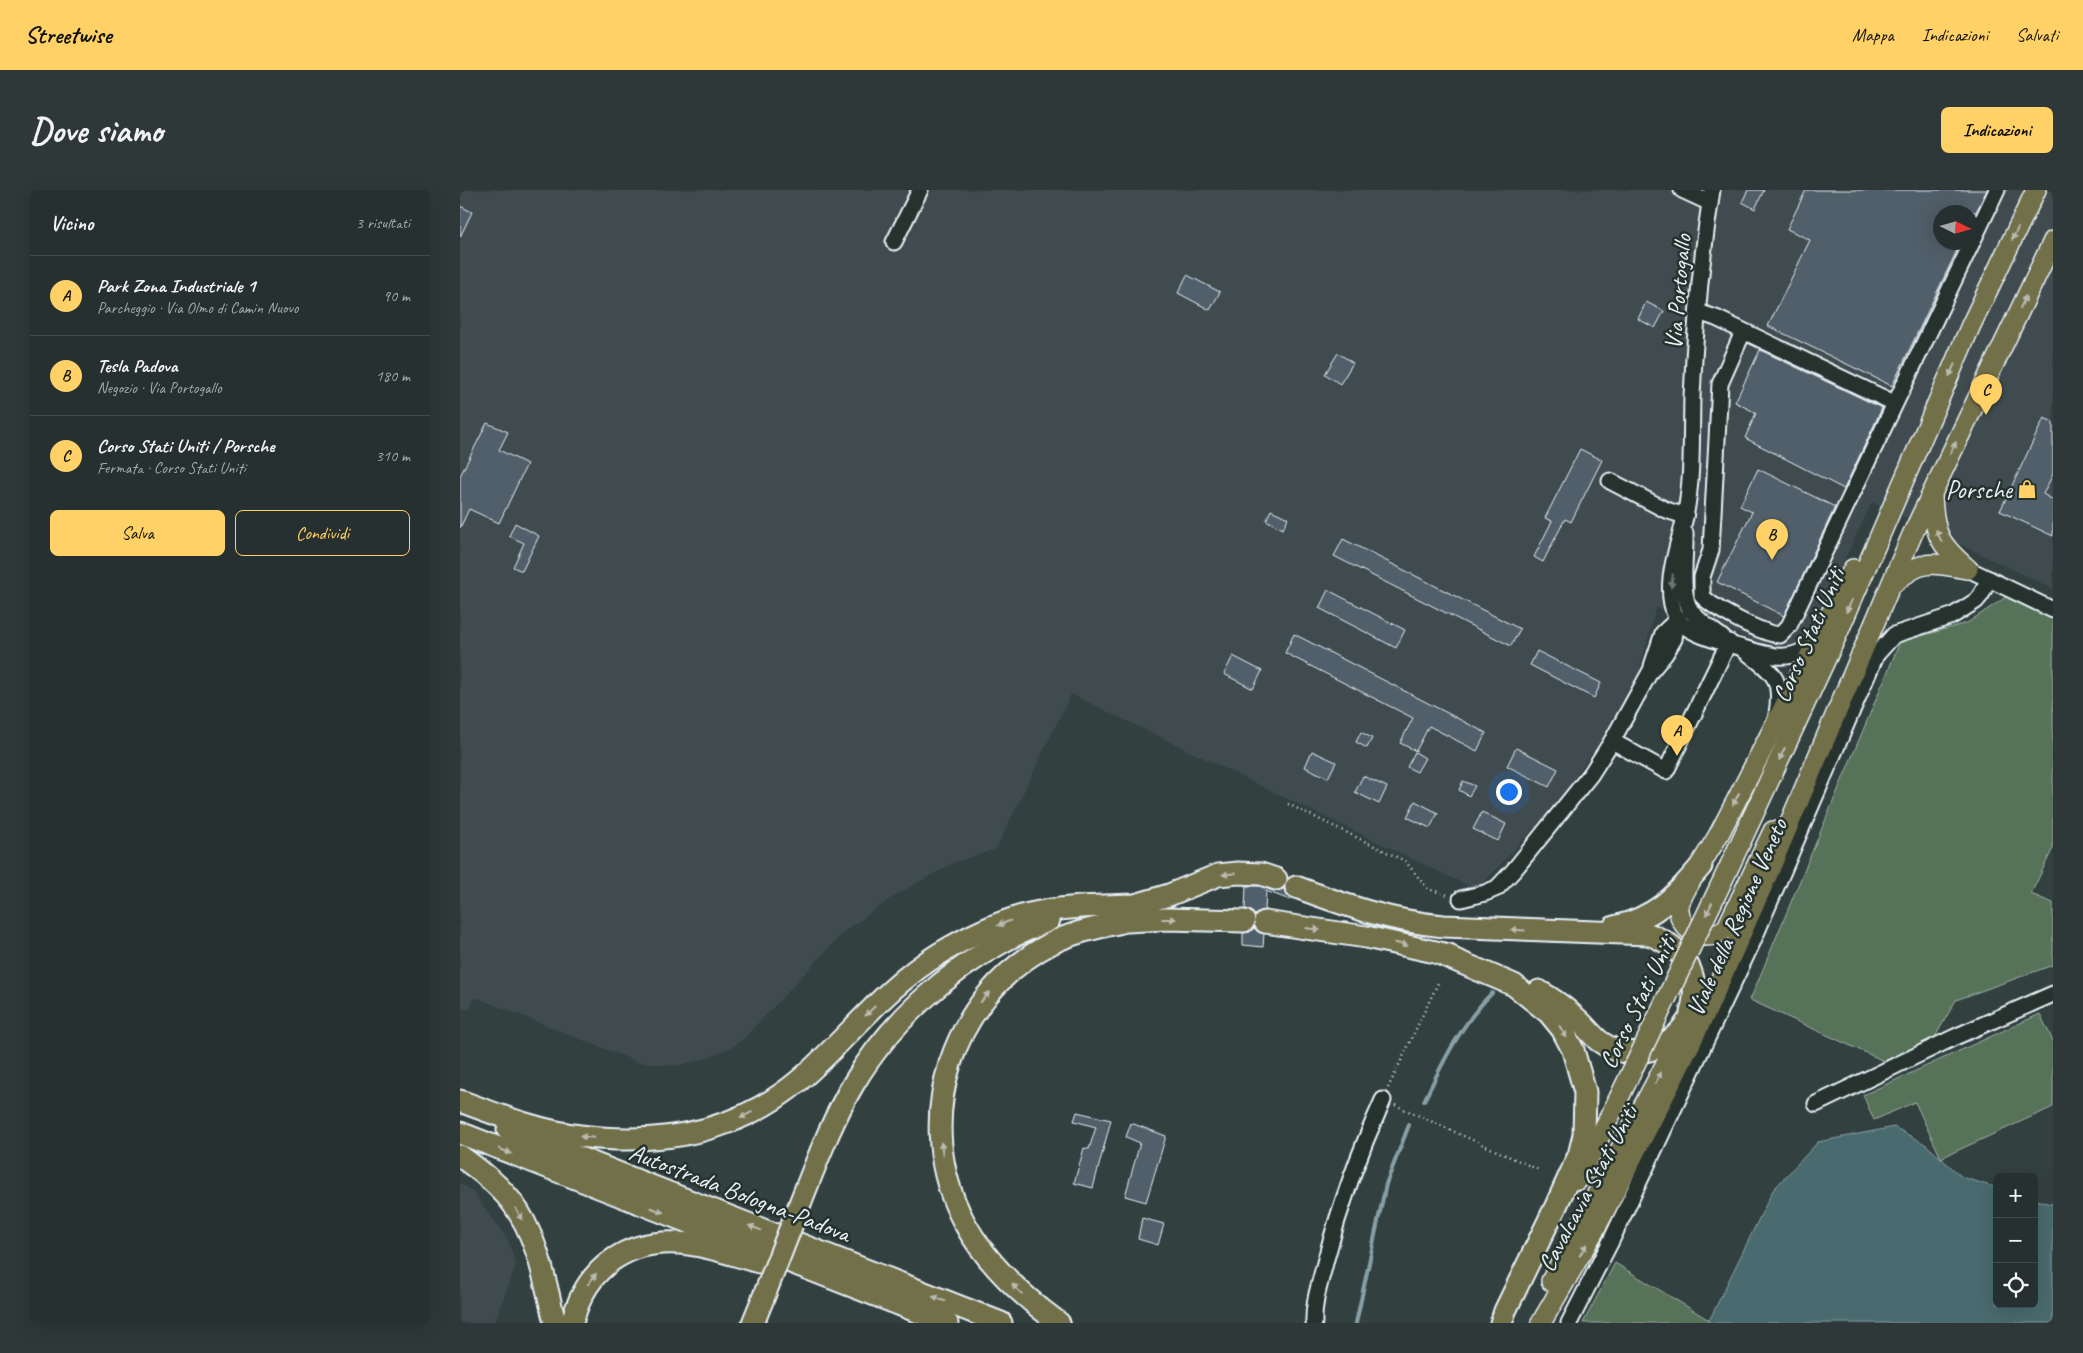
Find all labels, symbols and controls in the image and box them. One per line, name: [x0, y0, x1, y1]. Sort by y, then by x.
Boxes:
text: Streetwise: [25, 20, 111, 50]
text: Mappa: [1852, 24, 1894, 46]
text: Indicazioni: [1922, 24, 1988, 46]
text: Salvati: [2016, 24, 2058, 46]
button: Indicazioni: [1941, 107, 2053, 153]
text: Dove siamo: [30, 108, 163, 153]
north arrow: [1933, 205, 1978, 250]
text: Vicino: [50, 210, 93, 236]
text: 3 risultati: [356, 213, 410, 233]
one-way arrow: [2011, 227, 2019, 241]
street label: Via Portogallo: [1657, 232, 1699, 351]
text: Park Zona Industriale 1: [97, 274, 256, 298]
text: A: [62, 286, 70, 306]
text: 90 m: [383, 286, 410, 306]
one-way arrow: [2020, 295, 2028, 309]
text: Parcheggio · Via Olmo di Camin Nuovo: [97, 298, 298, 318]
text: Tesla Padova: [97, 354, 177, 378]
one-way arrow: [1947, 363, 1955, 377]
text: B: [62, 366, 70, 386]
text: 180 m: [376, 366, 410, 386]
pin: C: [1970, 374, 2002, 415]
text: Negozio · Via Portogallo: [97, 378, 222, 398]
text: Corso Stati Uniti / Porsche: [97, 434, 275, 458]
one-way arrow: [1949, 441, 1957, 455]
text: C: [62, 446, 70, 466]
text: 310 m: [376, 446, 410, 466]
text: Fermata · Corso Stati Uniti: [97, 458, 246, 478]
place label: Porsche: [1946, 474, 2014, 506]
shop icon: Porsche: [2016, 478, 2038, 500]
button: Salva: [50, 510, 225, 556]
button: Condividi: [235, 510, 410, 556]
pin: B: [1756, 519, 1788, 560]
one-way arrow: [1935, 529, 1943, 543]
street label: Corso Stati Uniti: [1765, 560, 1854, 708]
one-way arrow: [1668, 573, 1676, 589]
one-way arrow: [1845, 599, 1853, 613]
pin: A: [1661, 715, 1693, 756]
one-way arrow: [1777, 747, 1785, 761]
your location: [1496, 779, 1522, 805]
one-way arrow: [1732, 792, 1740, 806]
street label: Viale della Regione Veneto: [1679, 813, 1795, 1021]
one-way arrow: [1220, 870, 1236, 878]
one-way arrow: [1705, 902, 1713, 916]
one-way arrow: [1162, 915, 1178, 923]
one-way arrow: [997, 919, 1011, 927]
one-way arrow: [1305, 925, 1321, 933]
one-way arrow: [1510, 925, 1526, 933]
street label: Corso Stati Uniti: [1592, 928, 1685, 1074]
one-way arrow: [1393, 941, 1409, 949]
one-way arrow: [980, 991, 991, 1004]
one-way arrow: [864, 1005, 876, 1017]
one-way arrow: [1559, 1026, 1568, 1039]
one-way arrow: [1654, 1071, 1662, 1086]
street label: Cavalcavia Stati Uniti: [1531, 1097, 1647, 1277]
one-way arrow: [739, 1111, 753, 1119]
one-way arrow: [579, 1132, 595, 1140]
street label: Autostrada Bologna-Padova: [625, 1136, 857, 1251]
one-way arrow: [938, 1141, 946, 1157]
one-way arrow: [498, 1148, 513, 1155]
map controls: [1993, 1173, 2038, 1308]
button: +: [1993, 1173, 2038, 1218]
one-way arrow: [650, 1206, 665, 1214]
one-way arrow: [515, 1207, 524, 1220]
button: −: [1993, 1218, 2038, 1263]
one-way arrow: [748, 1223, 762, 1231]
one-way arrow: [1578, 1244, 1587, 1257]
button: locate: [1993, 1263, 2038, 1308]
one-way arrow: [587, 1272, 597, 1286]
one-way arrow: [1012, 1283, 1024, 1295]
one-way arrow: [932, 1295, 947, 1302]

